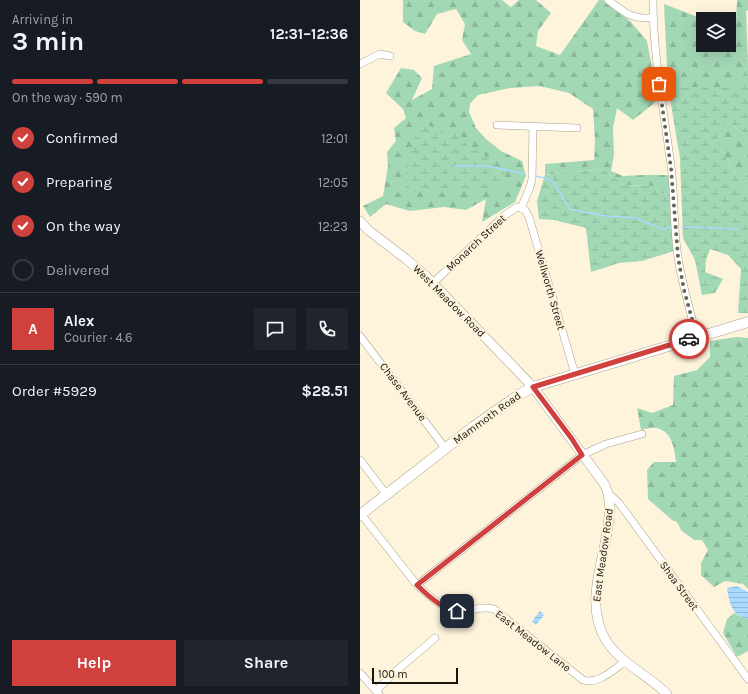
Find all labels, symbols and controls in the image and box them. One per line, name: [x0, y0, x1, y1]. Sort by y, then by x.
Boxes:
text: Arriving in: [12, 12, 73, 27]
map controls: [696, 12, 736, 52]
button: layers: [696, 12, 736, 52]
text: 12:31–12:36: [270, 25, 348, 43]
text: 3 min: [12, 26, 84, 57]
pin: [642, 67, 676, 101]
icon: bag: [648, 73, 670, 95]
text: On the way · 590 m: [12, 90, 123, 105]
icon: check: [12, 127, 34, 149]
text: Confirmed: [46, 129, 118, 147]
text: 12:01: [321, 131, 348, 146]
icon: check: [12, 171, 34, 193]
text: Preparing: [46, 173, 112, 191]
text: 12:05: [318, 175, 348, 190]
street label: Monarch Street: [443, 212, 509, 274]
icon: check: [12, 215, 34, 237]
text: On the way: [46, 217, 120, 235]
text: 12:23: [318, 219, 348, 234]
street label: Wellworth Street: [532, 248, 568, 332]
text: Delivered: [46, 261, 110, 279]
street label: West Meadow Road: [410, 262, 488, 340]
button: chat: [254, 308, 296, 350]
button: phone: [306, 308, 348, 350]
text: Alex: [64, 312, 94, 330]
courier: [669, 319, 709, 359]
text: A: [28, 320, 38, 338]
icon: car: [678, 328, 700, 350]
text: Courier · 4.6: [64, 330, 132, 345]
street label: Chase Avenue: [377, 360, 429, 424]
text: Order #5929: [12, 382, 97, 400]
text: $28.51: [302, 382, 348, 400]
street label: Mammoth Road: [451, 389, 523, 447]
street label: East Meadow Road: [590, 507, 616, 603]
street label: Shea Street: [657, 559, 701, 613]
pin: [440, 594, 474, 628]
icon: home: [446, 600, 468, 622]
street label: East Meadow Lane: [493, 607, 574, 675]
button: Help: [12, 640, 176, 686]
button: Share: [184, 640, 348, 686]
scale bar: [372, 666, 458, 685]
text: 100 m: [378, 668, 408, 681]

